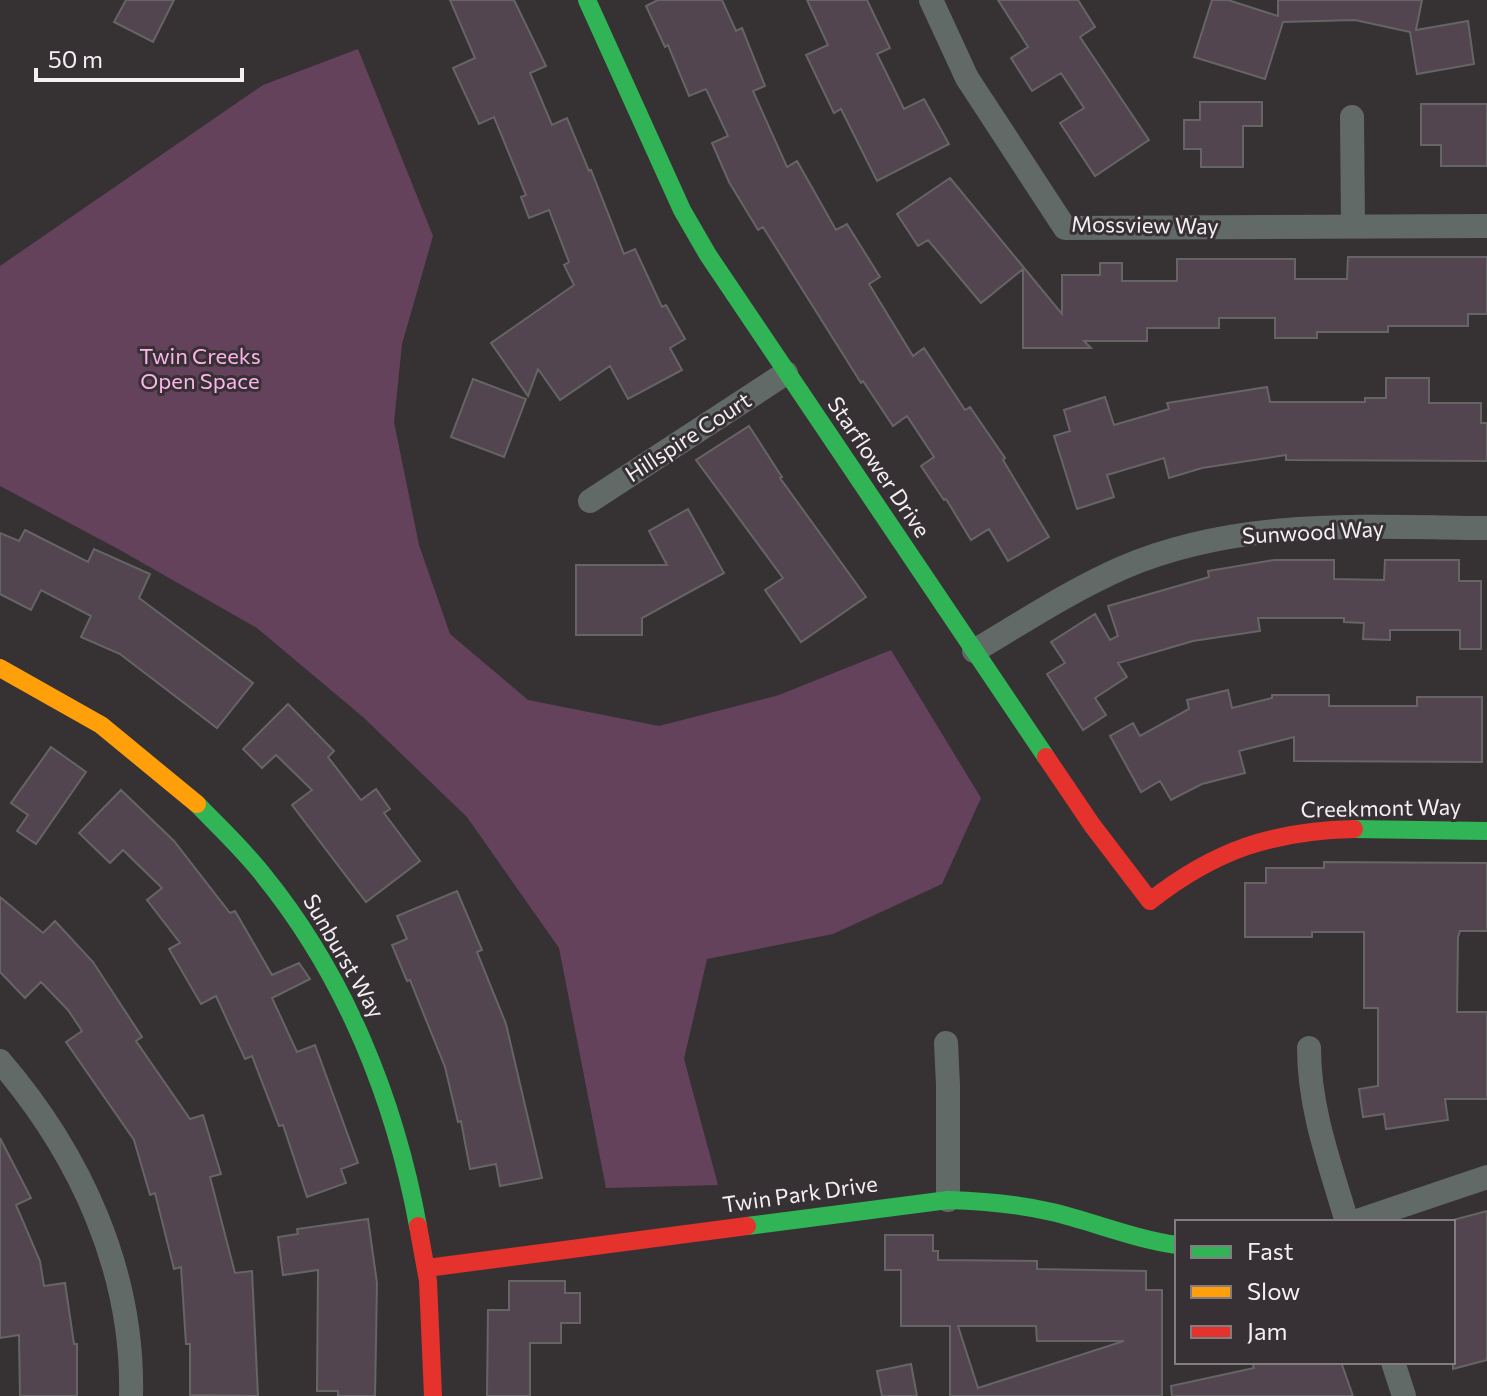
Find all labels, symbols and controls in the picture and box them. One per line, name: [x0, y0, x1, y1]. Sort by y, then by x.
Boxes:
scale bar: [36, 32, 242, 82]
text: 50 m: [48, 44, 103, 73]
street label: Mossview Way: [1071, 210, 1219, 239]
park label: Twin Creeks Open Space: [139, 342, 261, 394]
street label: Hillspire Court: [620, 386, 756, 487]
street label: Starflower Drive: [822, 391, 936, 542]
street label: Sunwood Way: [1241, 514, 1385, 549]
street label: Creekmont Way: [1300, 793, 1462, 822]
street label: Sunburst Way: [298, 889, 391, 1023]
street label: Twin Park Drive: [721, 1169, 879, 1218]
legend: [1175, 1220, 1455, 1364]
text: Fast: [1247, 1236, 1294, 1265]
text: Slow: [1247, 1276, 1300, 1305]
text: Jam: [1247, 1316, 1287, 1345]

